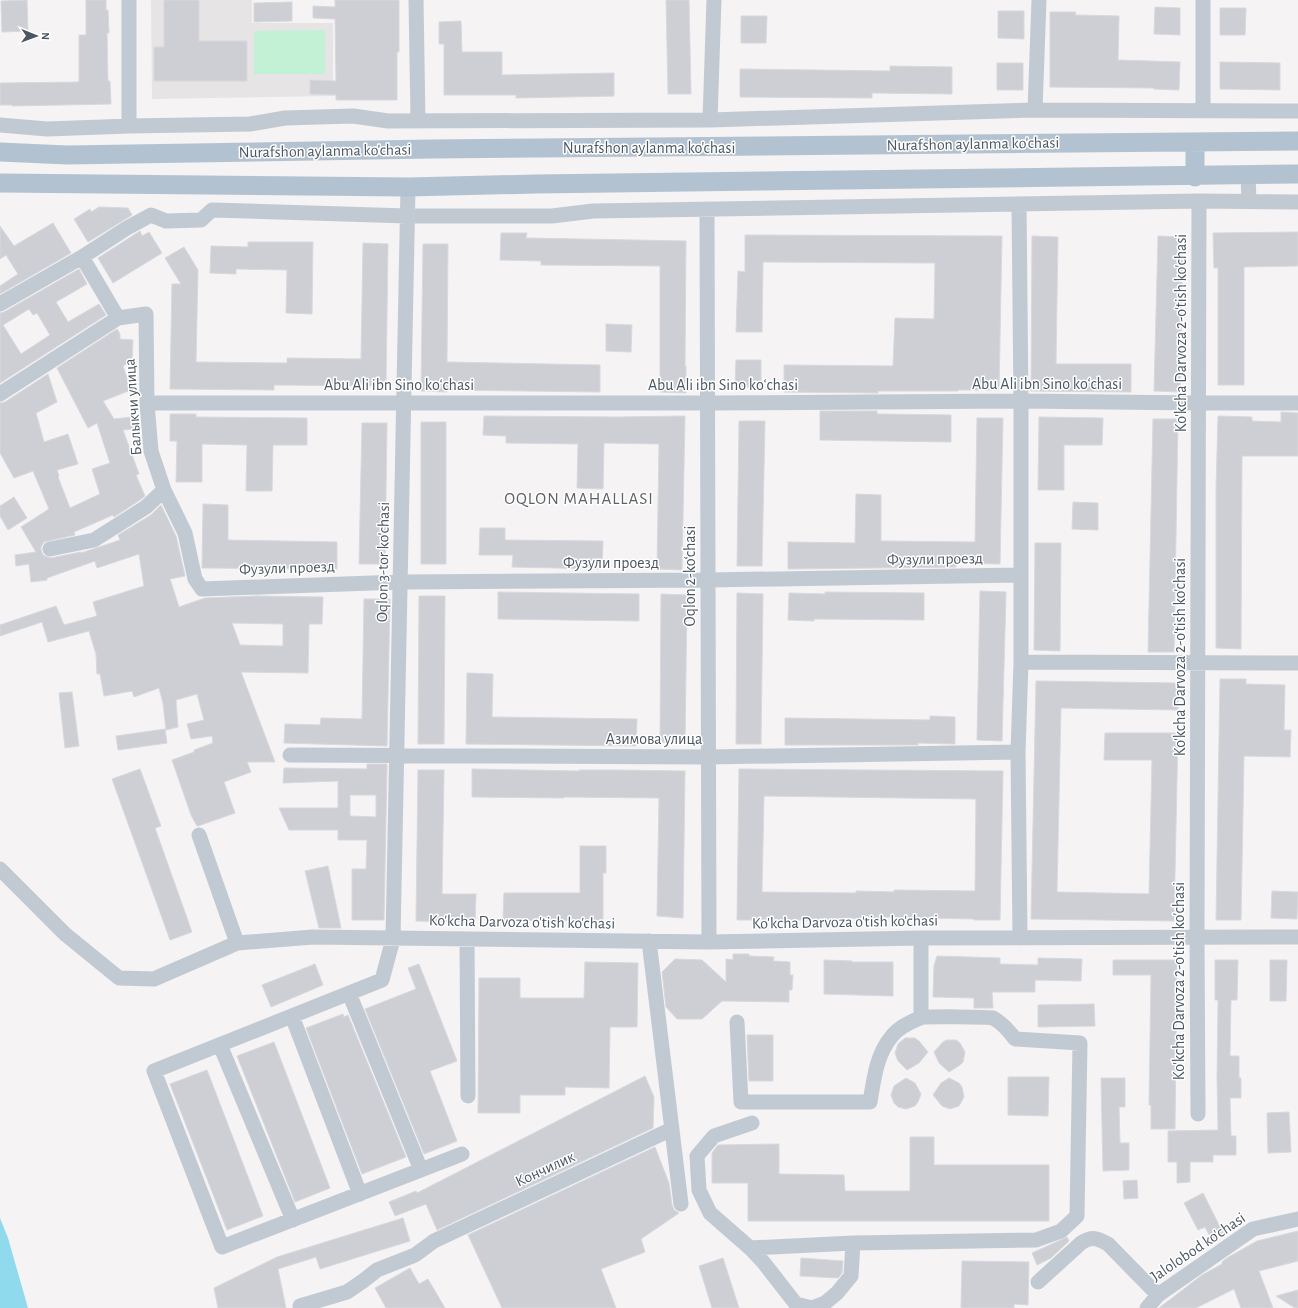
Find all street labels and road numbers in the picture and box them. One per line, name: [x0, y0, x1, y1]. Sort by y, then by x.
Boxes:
street label: Nurafshon aylanma ko'chasi: [887, 134, 1059, 155]
street label: Nurafshon aylanma ko'chasi: [563, 140, 735, 157]
street label: Nurafshon aylanma ko'chasi: [239, 141, 411, 162]
street label: Ko'kcha Darvoza 2-o'tish ko'chasi: [1173, 234, 1189, 432]
street label: Балыкчи улица: [122, 358, 145, 456]
street label: Abu Ali ibn Sino koʻchasi: [972, 376, 1122, 392]
street label: Abu Ali ibn Sino koʻchasi: [324, 377, 474, 393]
street label: Abu Ali ibn Sino koʻchasi: [648, 377, 798, 393]
street label: Oqlon 3-tor ko'chasi: [374, 502, 392, 622]
street label: Oqlon 2-ko‘chasi: [682, 526, 698, 626]
street label: Фузули проезд: [887, 550, 983, 569]
street label: Фузули проезд: [563, 555, 659, 572]
street label: Фузули проезд: [239, 558, 335, 579]
street label: Ko'kcha Darvoza 2-o'tish ko'chasi: [1172, 558, 1188, 756]
street label: Азимова улица: [606, 731, 702, 748]
street label: Ko'kcha Darvoza 2-o'tish ko'chasi: [1171, 882, 1187, 1080]
street label: Ko'kcha Darvoza o'tish ko'chasi: [429, 912, 615, 932]
street label: Ko'kcha Darvoza o'tish ko'chasi: [752, 912, 938, 932]
street label: Кончилик: [513, 1148, 578, 1190]
street label: Jalolobod ko'chasi: [1148, 1209, 1248, 1285]

